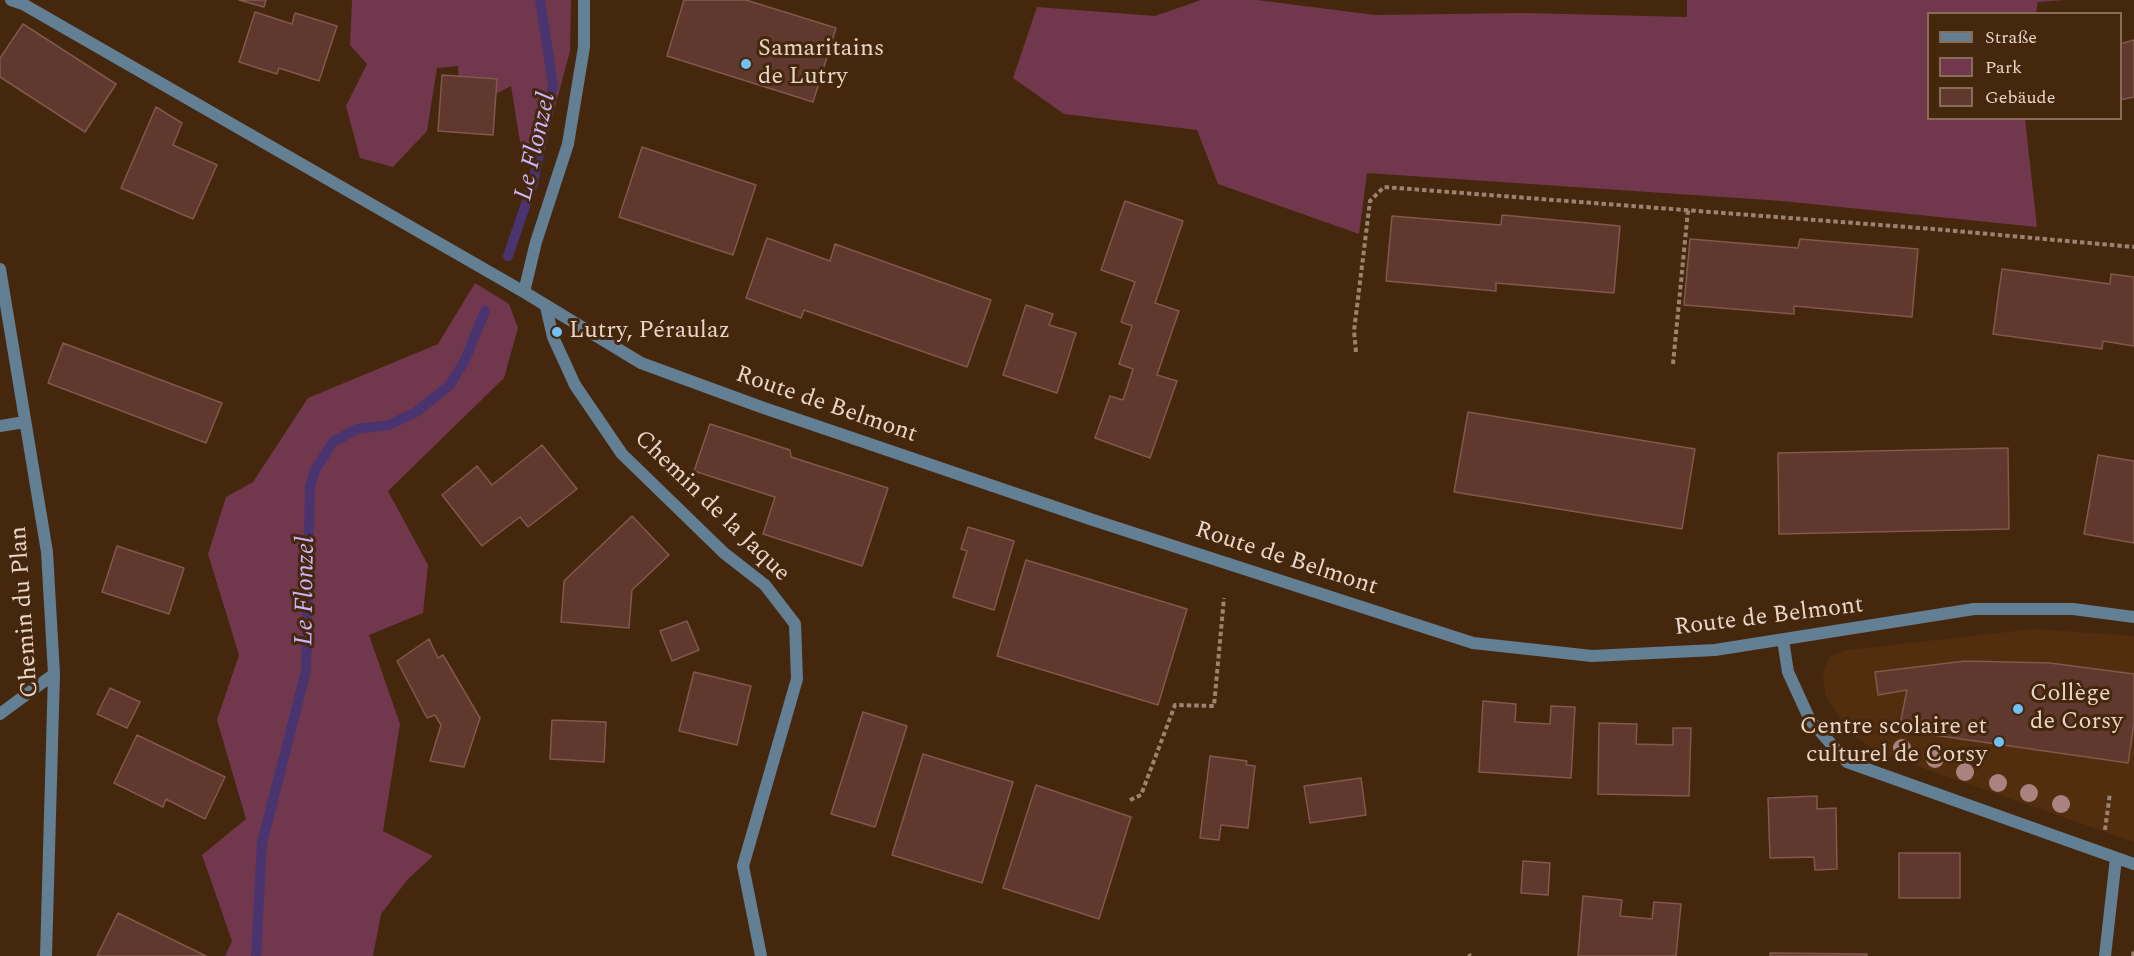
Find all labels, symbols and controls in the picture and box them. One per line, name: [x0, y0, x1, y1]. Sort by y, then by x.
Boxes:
legend: [1927, 12, 2122, 120]
text: Straße: [1985, 24, 2037, 51]
place label: Samaritains de Lutry: [758, 36, 884, 92]
text: Park: [1985, 54, 2022, 81]
marker: Samaritains de Lutry: [739, 57, 753, 71]
text: Gebäude: [1985, 84, 2055, 111]
water label: Le Flonzel: [509, 90, 565, 204]
place label: Lutry, Péraulaz: [569, 318, 730, 346]
marker: Lutry, Péraulaz: [550, 325, 564, 339]
street label: Route de Belmont: [731, 361, 921, 451]
street label: Chemin de la Jaque: [627, 425, 795, 589]
street label: Route de Belmont: [1191, 517, 1381, 603]
street label: Chemin du Plan: [6, 525, 46, 699]
water label: Le Flonzel: [290, 536, 324, 646]
street label: Route de Belmont: [1673, 592, 1865, 644]
place label: Collège de Corsy: [2030, 681, 2123, 737]
marker: Collège de Corsy: [2011, 702, 2025, 716]
place label: Centre scolaire et culturel de Corsy: [1800, 714, 1987, 770]
marker: Centre scolaire et culturel de Corsy: [1992, 735, 2006, 749]

